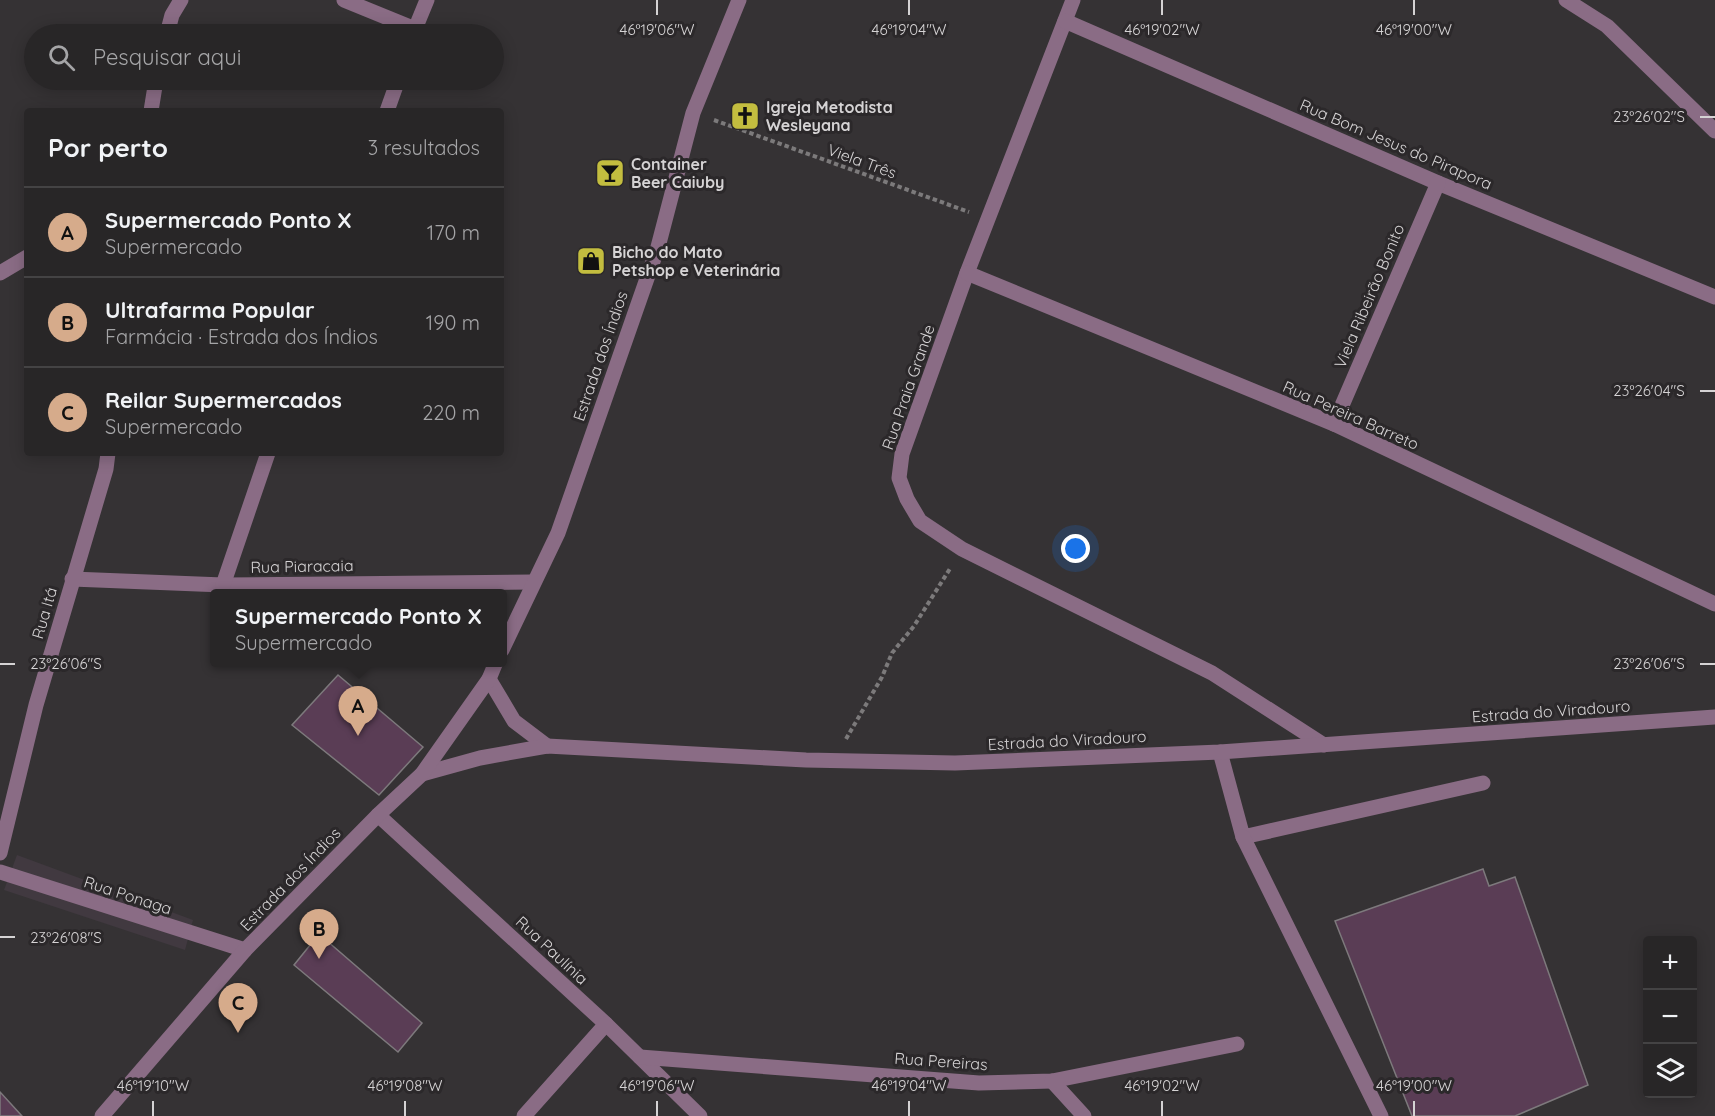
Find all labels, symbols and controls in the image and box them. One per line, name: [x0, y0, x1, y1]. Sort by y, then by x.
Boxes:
text: 46°19'06"W: [619, 20, 695, 39]
text: 46°19'04"W: [872, 20, 947, 39]
text: 46°19'02"W: [1124, 20, 1200, 39]
text: 46°19'00"W: [1376, 20, 1452, 39]
search box: [24, 24, 504, 90]
icon: search: [45, 41, 78, 74]
text: Pesquisar aqui: [93, 43, 241, 71]
street label: Rua Bom Jesus do Pirapora: [1297, 94, 1495, 194]
place label: Igreja Metodista Wesleyana: [766, 97, 893, 135]
church icon: Igreja Metodista Wesleyana: [729, 100, 761, 132]
text: 23°26'02"S: [1613, 107, 1685, 126]
text: Por perto: [48, 131, 168, 164]
text: 3 resultados: [368, 135, 480, 160]
street label: Viela Três: [825, 139, 899, 183]
place label: Container Beer Caiuby: [631, 154, 724, 192]
bar icon: Container Beer Caiuby: [594, 157, 626, 189]
text: Supermercado Ponto X: [105, 206, 352, 234]
text: A: [61, 220, 74, 245]
text: 170 m: [427, 220, 480, 245]
street label: Viela Ribeirão Bonito: [1330, 221, 1408, 371]
text: Supermercado: [105, 234, 242, 259]
place label: Bicho do Mato Petshop e Veterinária: [612, 242, 780, 280]
shop icon: Bicho do Mato Petshop e Veterinária: [575, 245, 607, 277]
street label: Estrada dos Índios: [568, 288, 632, 424]
text: Ultrafarma Popular: [105, 296, 315, 324]
text: B: [61, 310, 74, 335]
text: 190 m: [426, 310, 480, 335]
street label: Rua Praia Grande: [877, 322, 939, 452]
text: Farmácia · Estrada dos Índios: [105, 324, 378, 349]
street label: Rua Pereira Barreto: [1280, 376, 1422, 454]
text: 23°26'04"S: [1613, 381, 1685, 400]
text: Reilar Supermercados: [105, 386, 342, 414]
text: C: [61, 400, 74, 425]
text: 220 m: [422, 400, 480, 425]
text: Supermercado: [105, 414, 242, 439]
your location: [1061, 534, 1090, 563]
street label: Rua Piaracaia: [250, 555, 354, 577]
street label: Rua Itá: [27, 585, 61, 641]
popup: [210, 589, 507, 667]
text: Supermercado Ponto X: [235, 602, 482, 630]
text: Supermercado: [235, 630, 372, 655]
text: 23°26'06"S: [30, 654, 102, 673]
text: 23°26'06"S: [1613, 654, 1685, 673]
pin: A: [338, 686, 378, 736]
street label: Estrada do Viradouro: [1471, 695, 1631, 727]
street label: Estrada do Viradouro: [987, 726, 1147, 754]
street label: Estrada dos Índios: [235, 823, 345, 935]
street label: Rua Ponaga: [81, 871, 175, 919]
pin: B: [300, 910, 338, 959]
street label: Rua Paulínia: [512, 912, 592, 988]
text: 23°26'08"S: [30, 928, 102, 947]
map controls: [1643, 936, 1697, 1098]
button: +: [1643, 936, 1697, 990]
pin: C: [218, 984, 258, 1033]
button: −: [1643, 990, 1697, 1044]
button: layers: [1643, 1044, 1697, 1098]
street label: Rua Pereiras: [894, 1048, 988, 1074]
text: 46°19'10"W: [117, 1076, 190, 1095]
text: 46°19'08"W: [367, 1076, 443, 1095]
text: 46°19'06"W: [619, 1076, 695, 1095]
text: 46°19'04"W: [872, 1076, 947, 1095]
text: 46°19'02"W: [1124, 1076, 1200, 1095]
text: 46°19'00"W: [1376, 1076, 1452, 1095]

